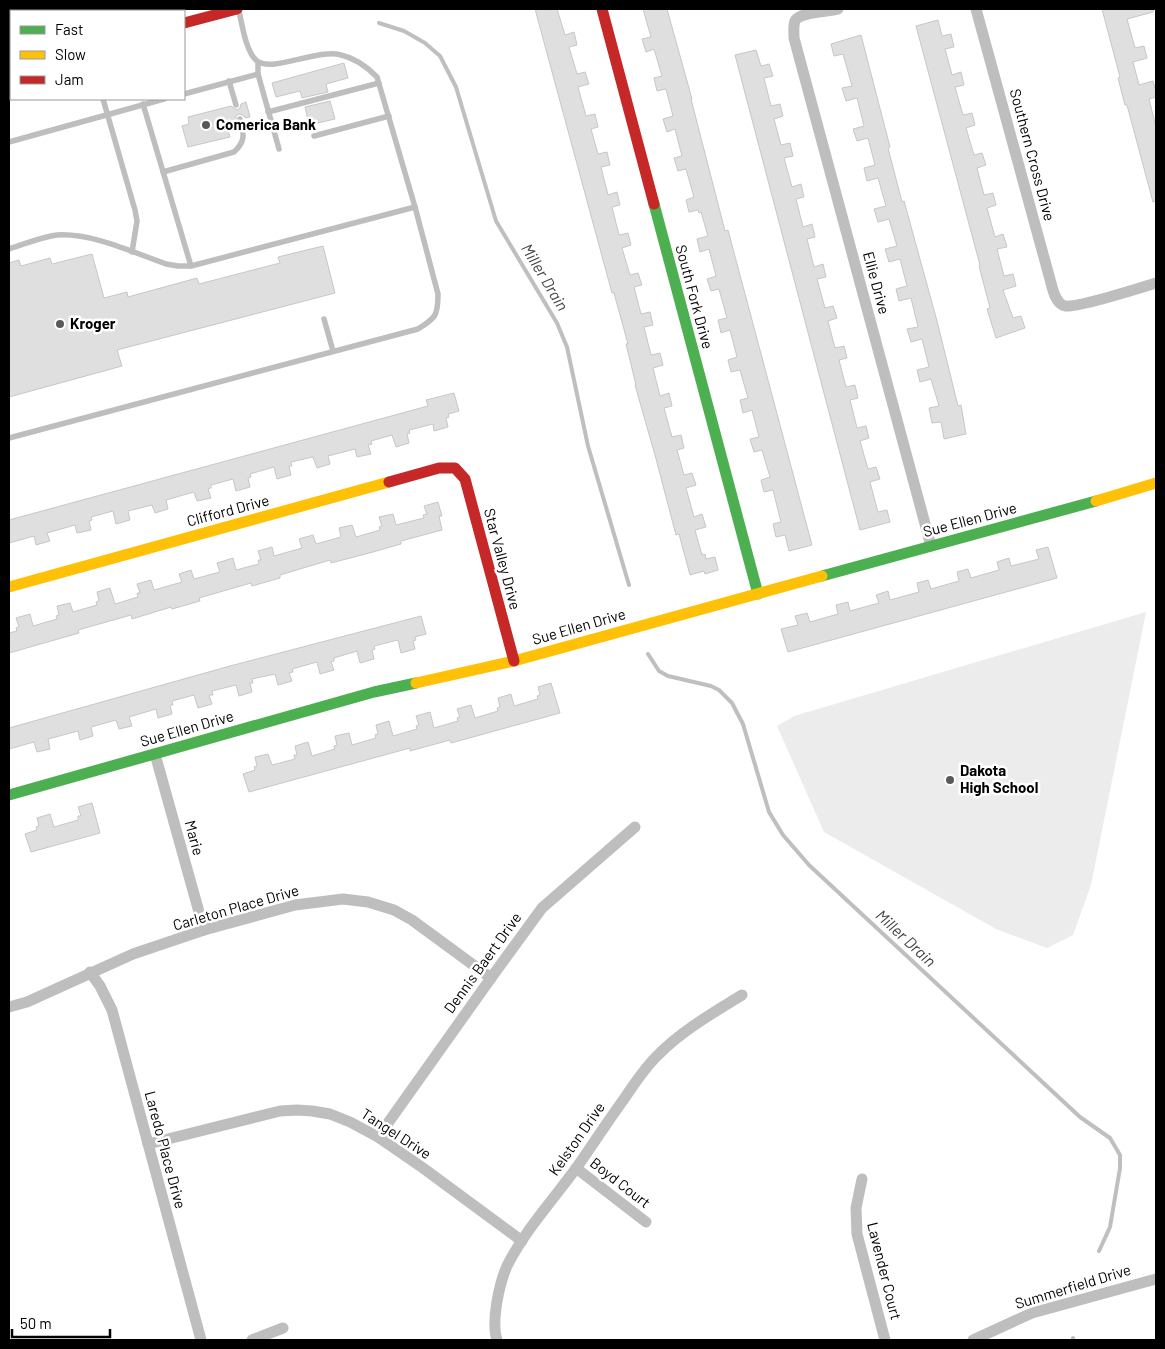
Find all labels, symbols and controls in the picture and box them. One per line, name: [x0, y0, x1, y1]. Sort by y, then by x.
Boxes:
legend: [10, 10, 185, 100]
text: Fast: [55, 20, 83, 38]
text: Slow: [55, 45, 86, 63]
text: Jam: [55, 70, 84, 88]
street label: Southern Cross Drive: [1007, 87, 1059, 223]
place label: Comerica Bank: [216, 115, 316, 133]
marker: Comerica Bank: [200, 119, 212, 131]
water label: Miller Drain: [518, 240, 573, 314]
street label: South Fork Drive: [672, 243, 718, 351]
street label: Ellie Drive: [860, 249, 894, 316]
place label: Kroger: [70, 314, 116, 332]
marker: Kroger: [54, 318, 66, 330]
street label: Clifford Drive: [185, 490, 271, 530]
street label: Sue Ellen Drive: [921, 498, 1019, 540]
street label: Star Valley Drive: [481, 506, 525, 611]
street label: Sue Ellen Drive: [530, 604, 627, 648]
street label: Sue Ellen Drive: [138, 706, 235, 750]
place label: Dakota High School: [960, 761, 1038, 796]
marker: Dakota High School: [944, 774, 956, 786]
street label: Marie: [182, 818, 208, 857]
street label: Carleton Place Drive: [171, 880, 301, 934]
water label: Miller Drain: [872, 905, 940, 970]
street label: Dennis Baert Drive: [440, 909, 525, 1016]
street label: Laredo Place Drive: [142, 1089, 190, 1211]
street label: Kelston Drive: [544, 1098, 608, 1179]
street label: Tangel Drive: [358, 1104, 435, 1162]
street label: Boyd Court: [587, 1153, 654, 1211]
street label: Lavender Court: [864, 1220, 906, 1321]
street label: Summerfield Drive: [1013, 1260, 1133, 1312]
scale bar: [12, 1306, 110, 1338]
text: 50 m: [20, 1314, 52, 1332]

